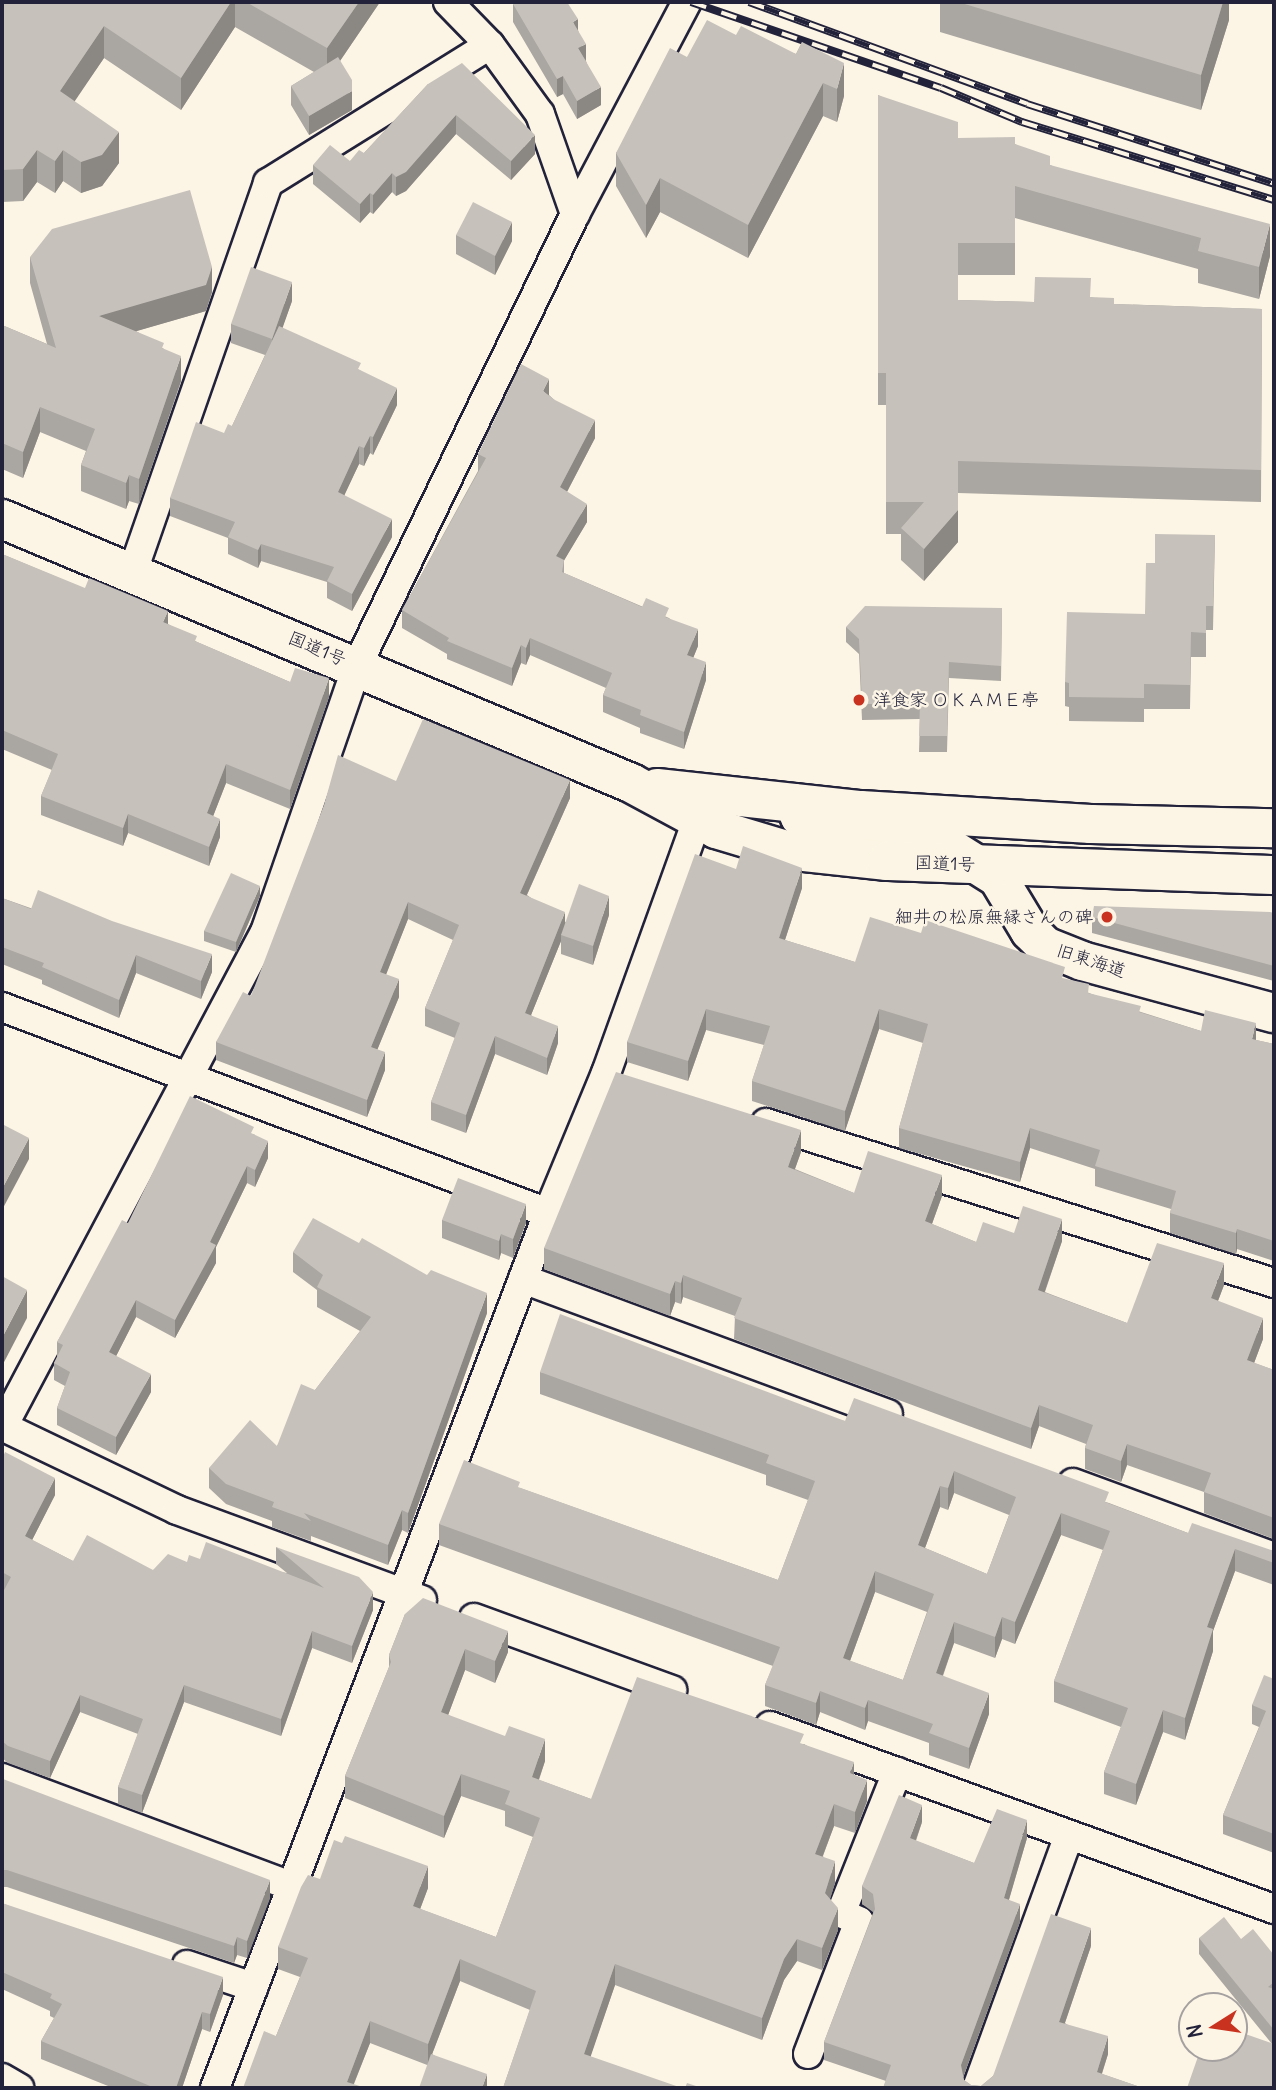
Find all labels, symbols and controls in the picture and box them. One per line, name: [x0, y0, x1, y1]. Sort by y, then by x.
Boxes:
street label: 国道1号: [285, 627, 349, 671]
place label: 洋食家 ＯＫＡＭＥ亭: [873, 689, 1039, 711]
marker: 洋食家 ＯＫＡＭＥ亭: [851, 692, 867, 708]
street label: 国道1号: [914, 852, 976, 876]
place label: 細井の松原無縁さんの碑: [895, 906, 1093, 928]
marker: 細井の松原無縁さんの碑: [1099, 909, 1115, 925]
street label: 旧東海道: [1053, 940, 1129, 982]
north arrow: [1178, 1992, 1248, 2062]
text: N: [1181, 2022, 1208, 2040]

